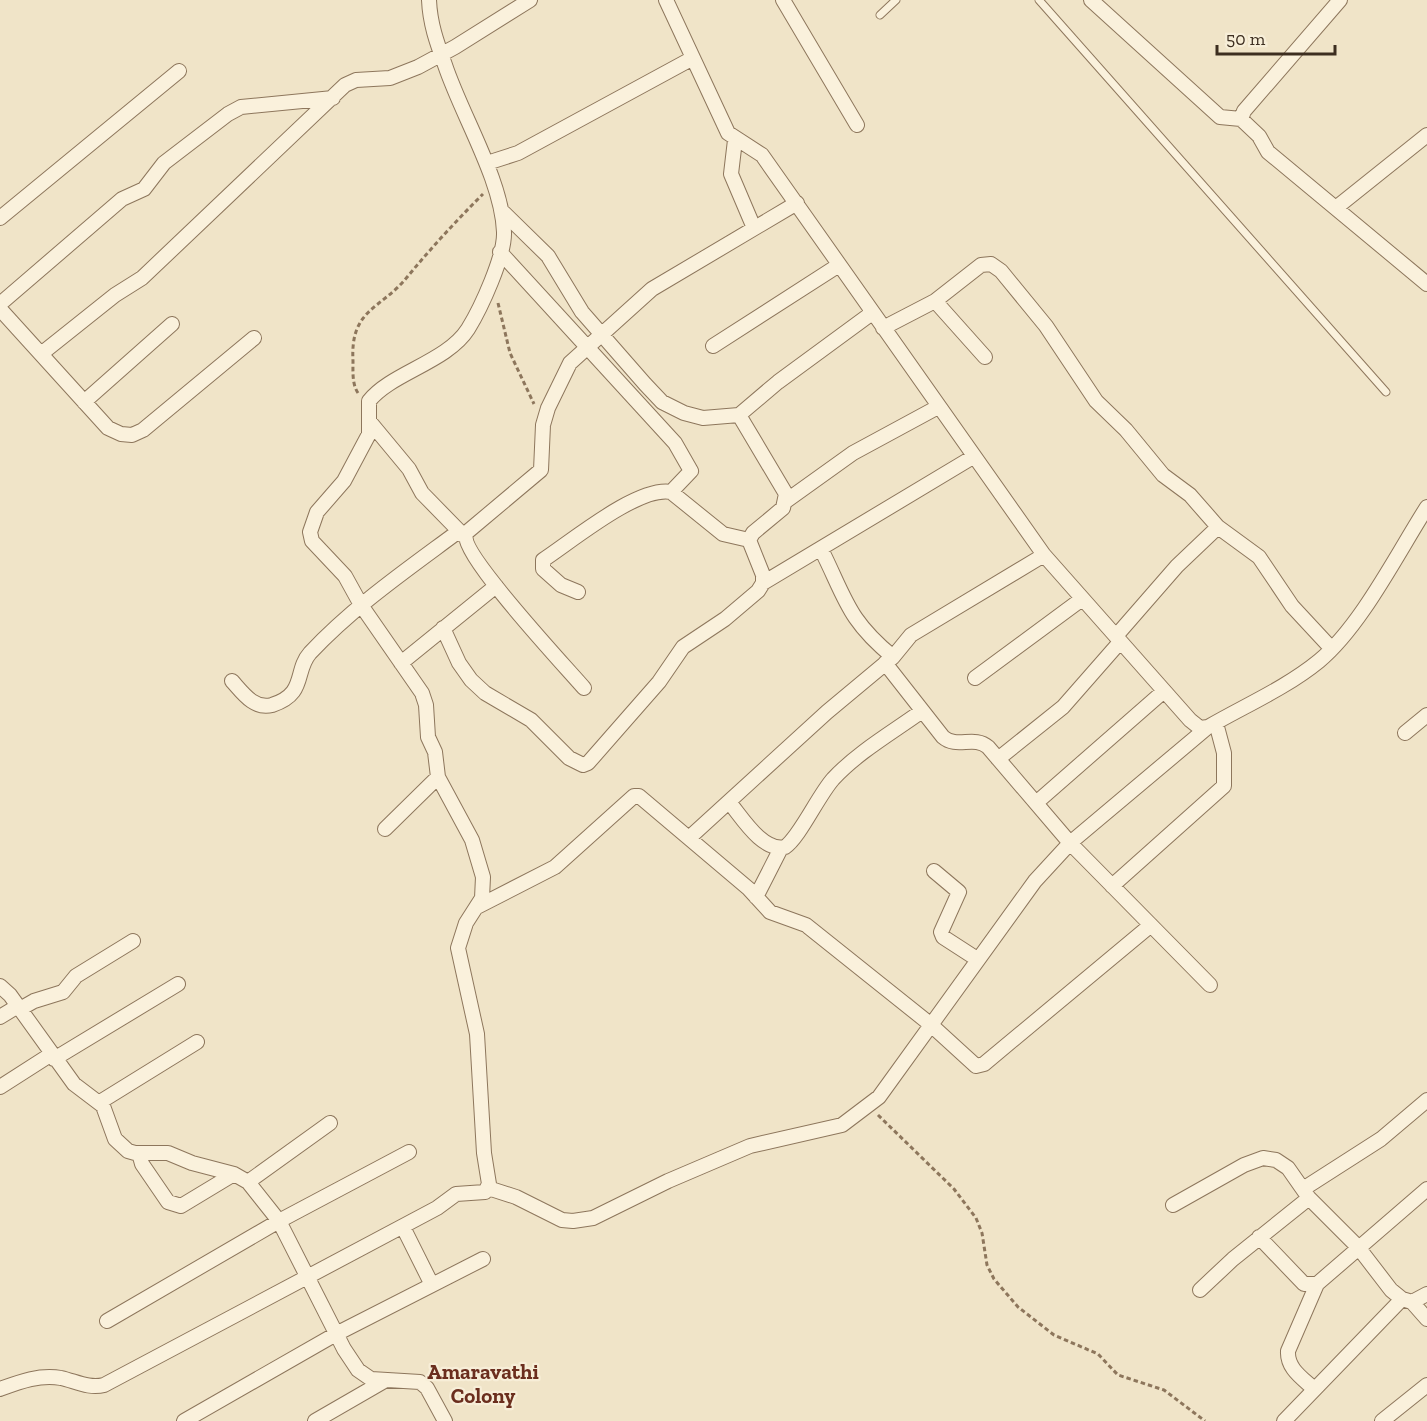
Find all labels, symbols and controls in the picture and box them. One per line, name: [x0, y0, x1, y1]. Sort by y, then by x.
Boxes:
scale bar: [1217, 18, 1336, 56]
text: 50 m: [1226, 28, 1266, 50]
district label: Amaravathi Colony: [427, 1359, 539, 1408]

